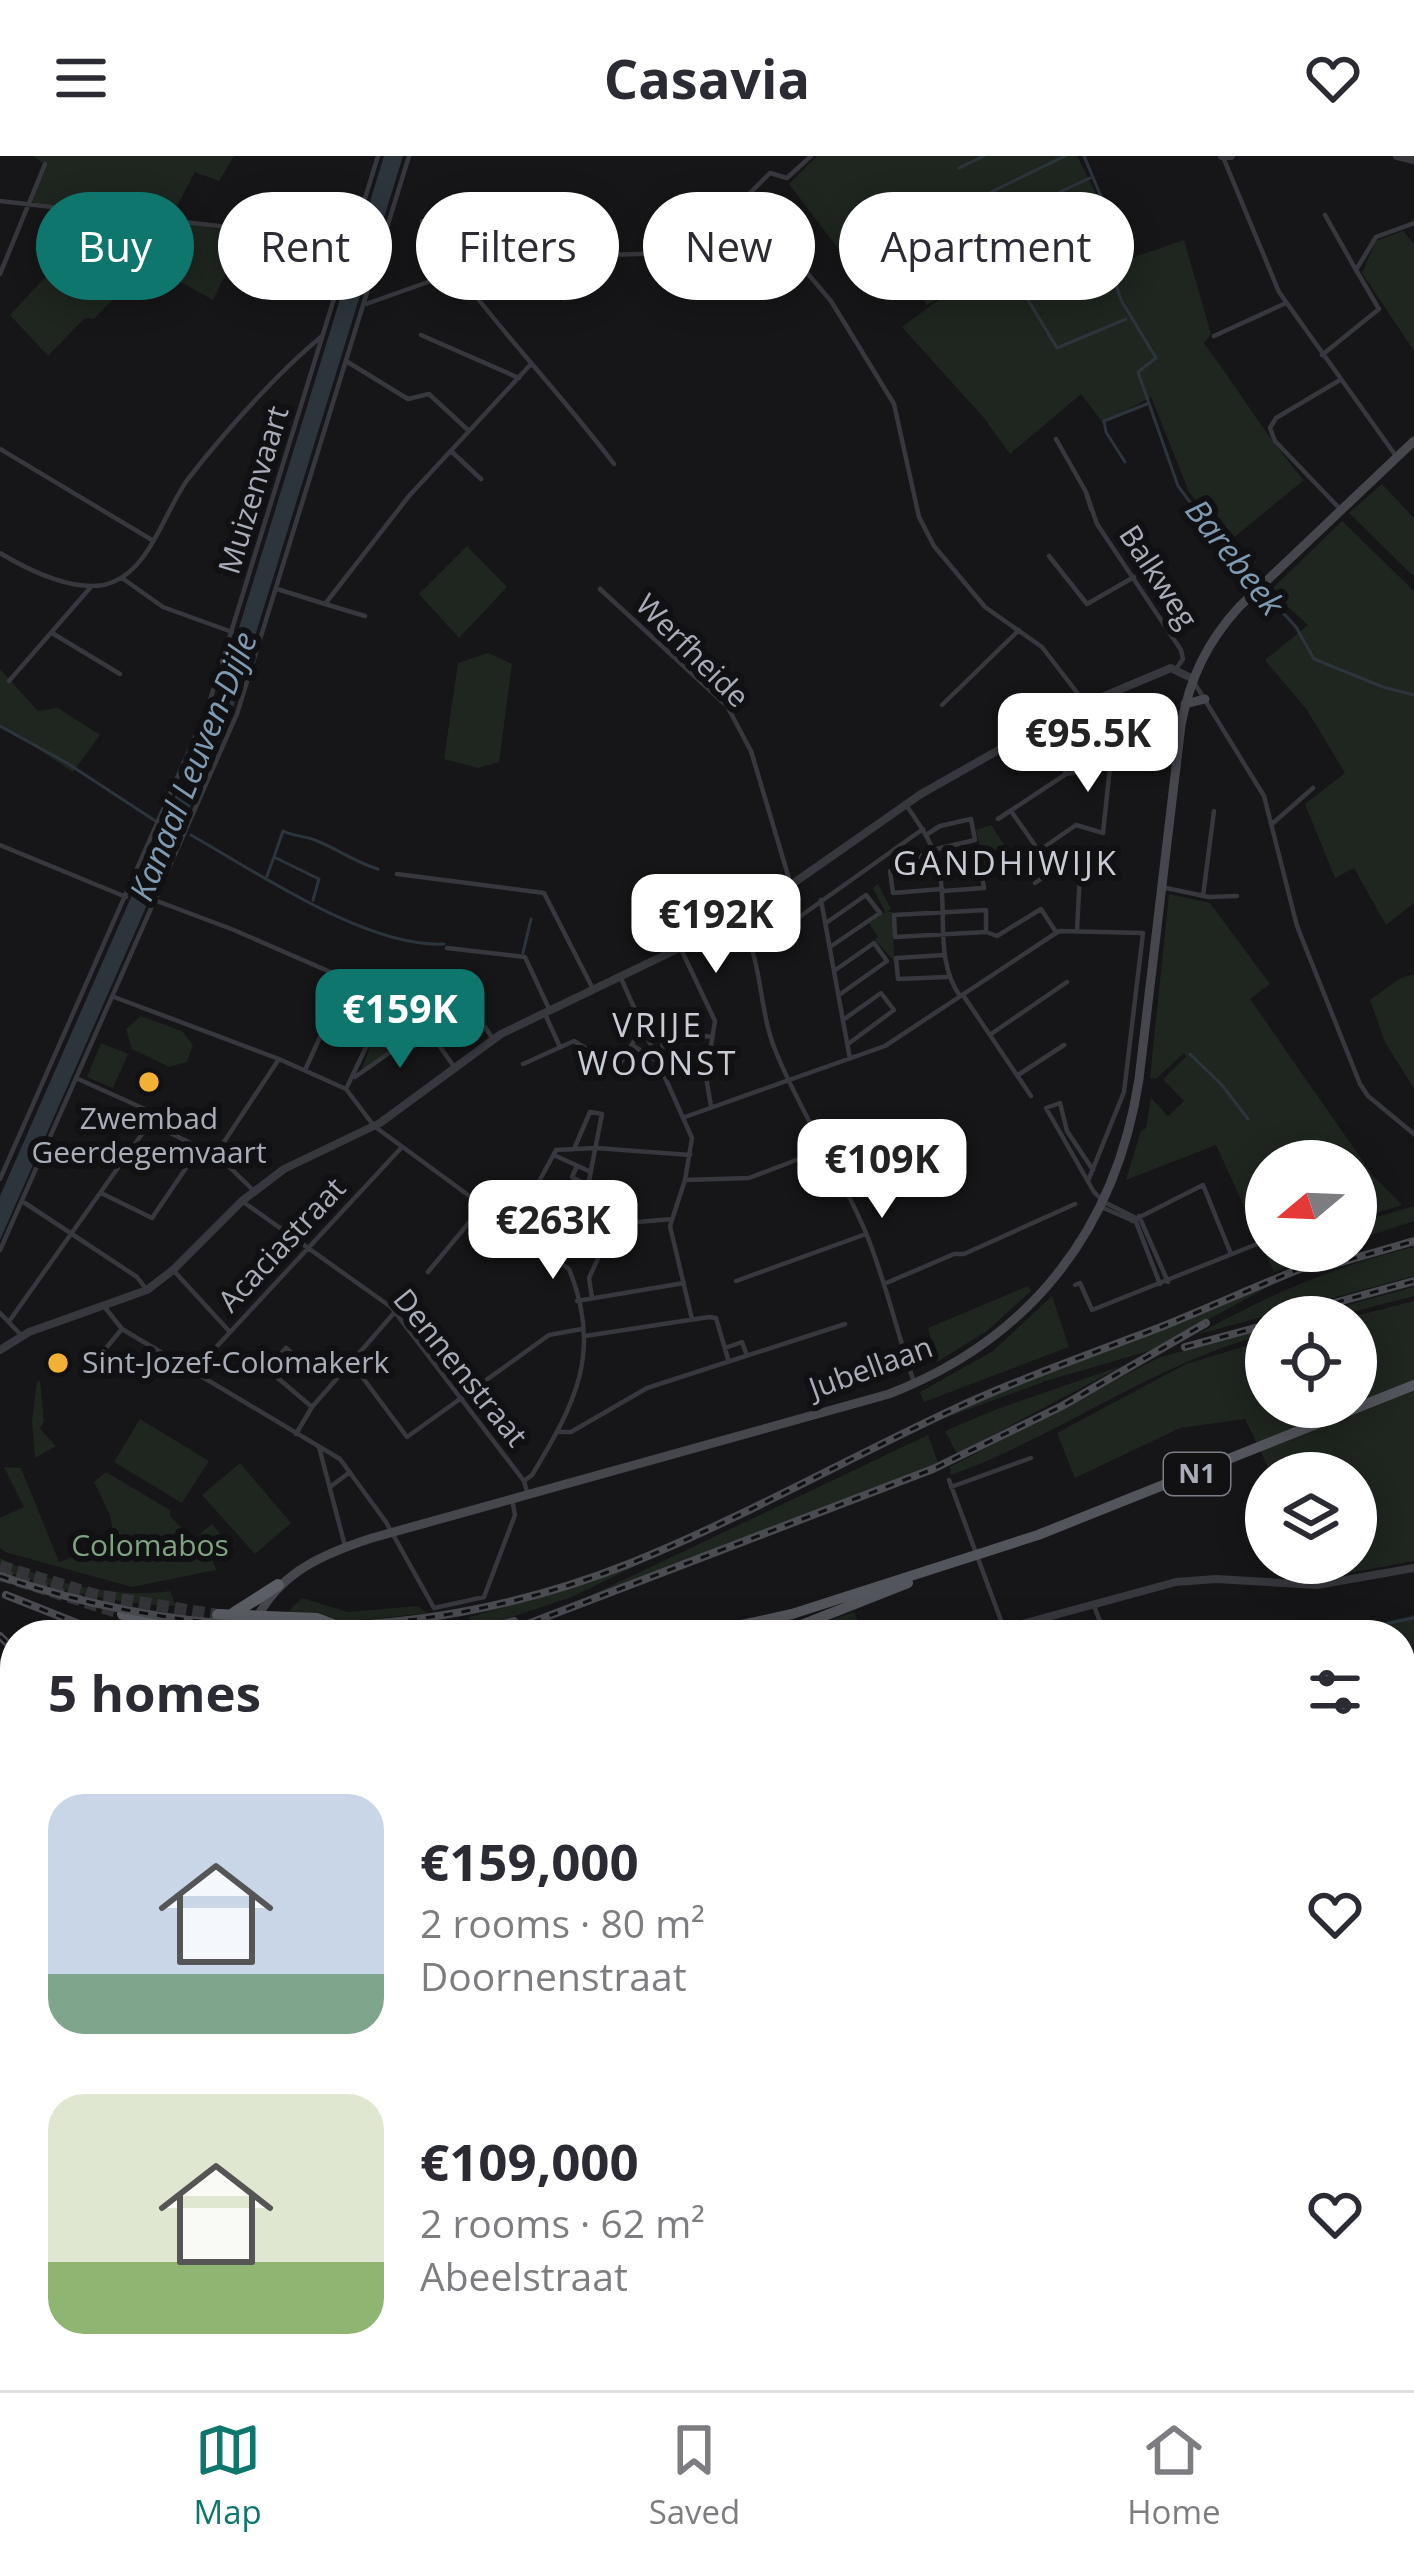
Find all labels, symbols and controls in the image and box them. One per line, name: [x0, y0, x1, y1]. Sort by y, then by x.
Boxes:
text: Casavia: [604, 41, 810, 115]
icon: menu: [48, 45, 114, 111]
icon: heart: [1300, 45, 1366, 111]
chip: Buy: [36, 192, 194, 300]
chip: Rent: [218, 192, 392, 300]
chip: Filters: [416, 192, 619, 300]
chip: New: [643, 192, 815, 300]
chip: Apartment: [839, 192, 1134, 300]
street label: Muizenvaart: [208, 401, 298, 579]
water label: Barebeek: [1176, 489, 1296, 626]
street label: Balkweg: [1111, 516, 1208, 636]
street label: Werfheide: [627, 584, 759, 716]
water label: Kanaal Leuven-Dijle: [118, 625, 267, 907]
pin: €95.5K: [990, 693, 1186, 795]
text: €95.5K: [1025, 705, 1151, 758]
district label: GANDHIWIJK: [893, 840, 1119, 885]
pin: €192K: [632, 874, 800, 976]
text: €192K: [658, 886, 774, 939]
pin: €159K: [316, 969, 484, 1071]
text: €159K: [342, 981, 458, 1034]
district label: VRIJE WOONST: [578, 1002, 738, 1085]
marker: Zwembad Geerdegemvaart: [136, 1069, 162, 1095]
place label: Zwembad Geerdegemvaart: [31, 1097, 267, 1172]
pin: €109K: [798, 1119, 966, 1221]
text: €109K: [824, 1131, 940, 1184]
north arrow: [1245, 1140, 1377, 1272]
map controls: [1245, 1140, 1377, 1584]
street label: Acaciastraat: [208, 1168, 354, 1320]
pin: €263K: [469, 1180, 637, 1282]
text: €263K: [495, 1192, 611, 1245]
street label: Dennenstraat: [385, 1280, 537, 1455]
button: locate: [1245, 1296, 1377, 1428]
street label: Jubellaan: [800, 1325, 938, 1409]
place label: Sint-Jozef-Colomakerk: [82, 1341, 389, 1382]
marker: Sint-Jozef-Colomakerk: [45, 1350, 71, 1376]
button: layers: [1245, 1452, 1377, 1584]
road number: N1: [1164, 1453, 1230, 1495]
park label: Colomabos: [71, 1524, 229, 1565]
text: 5 homes: [48, 1657, 261, 1727]
icon: filters: [1302, 1659, 1368, 1725]
text: €159,000: [420, 1826, 639, 1896]
icon: home: [144, 1842, 288, 1986]
icon: heart: [1302, 1881, 1368, 1947]
text: 2 rooms · 80 m²: [420, 1896, 705, 1949]
text: Doornenstraat: [420, 1949, 687, 2002]
text: €109,000: [420, 2126, 639, 2196]
icon: home: [144, 2142, 288, 2286]
icon: heart: [1302, 2181, 1368, 2247]
text: 2 rooms · 62 m²: [420, 2196, 705, 2249]
text: Abeelstraat: [420, 2249, 628, 2302]
tab: Map: [193, 2417, 262, 2534]
tab: Saved: [649, 2417, 740, 2534]
tab: Home: [1127, 2417, 1221, 2534]

